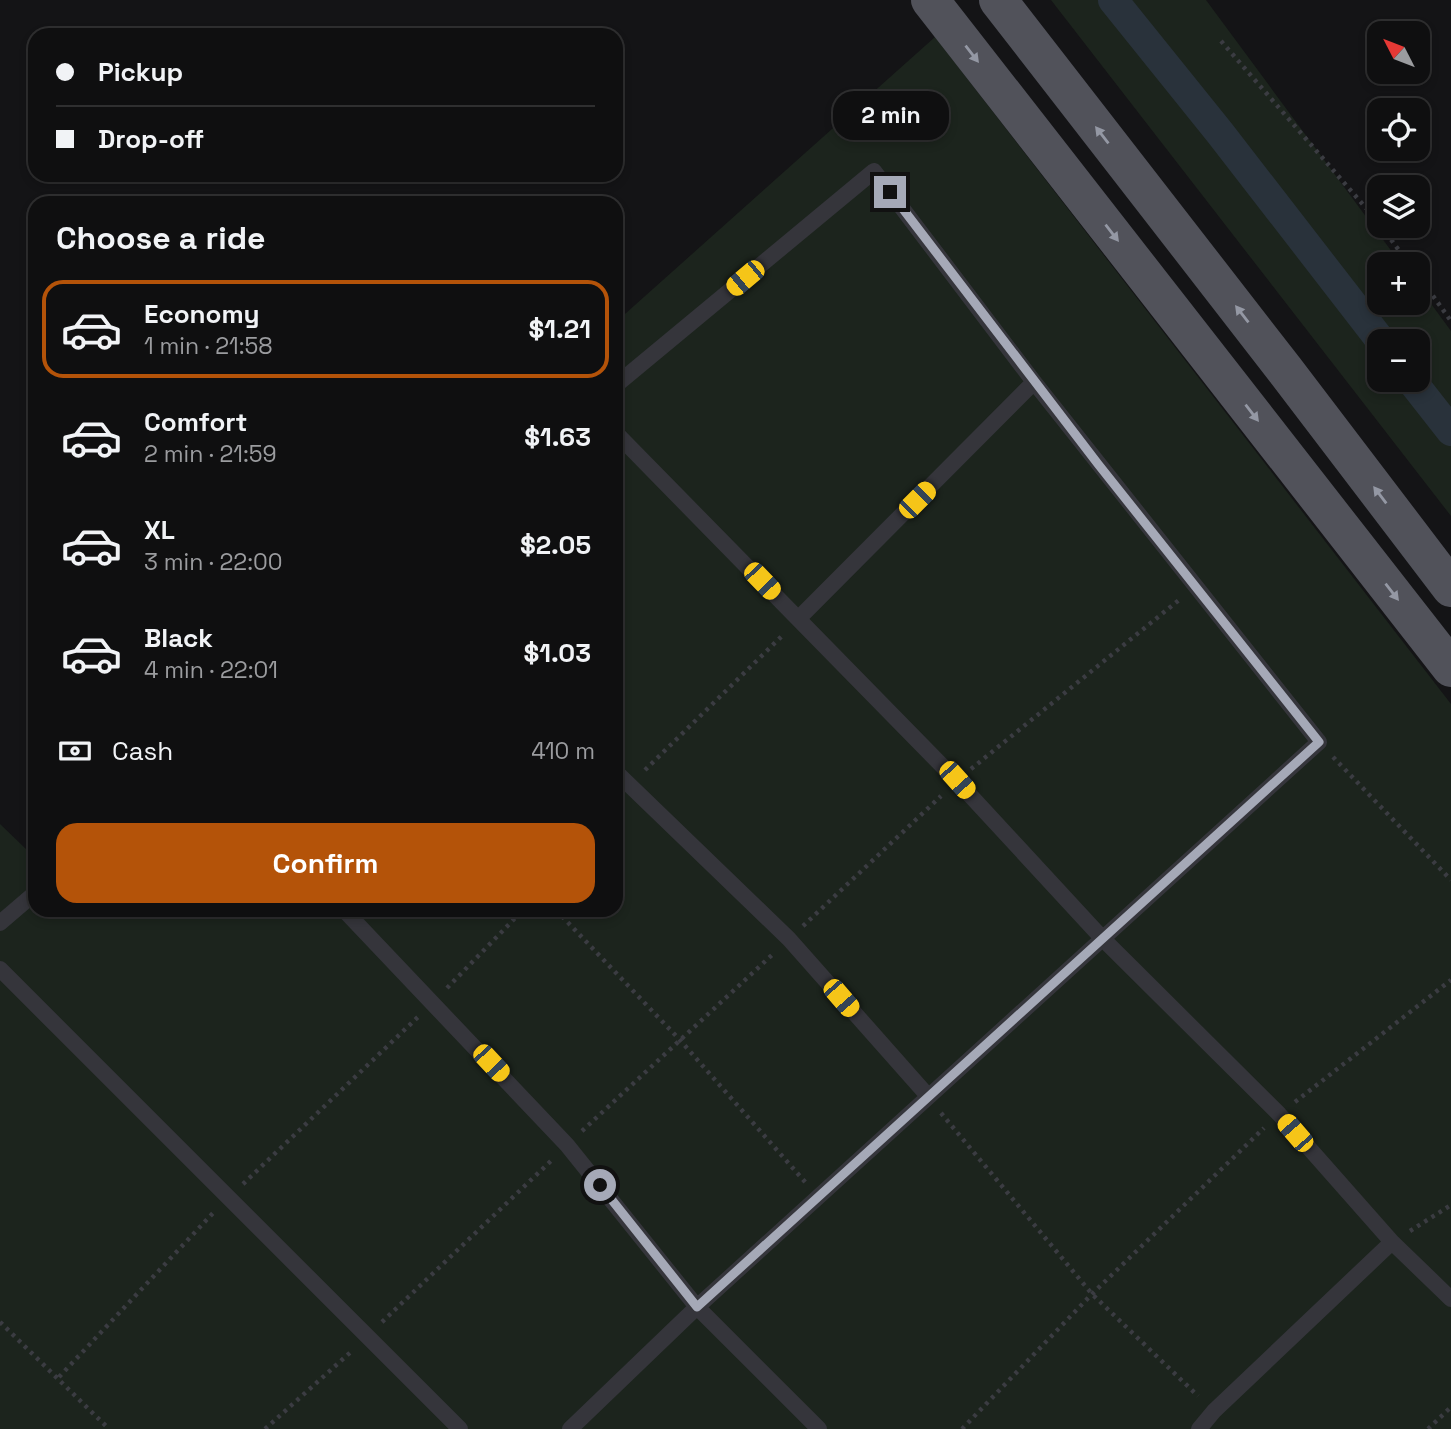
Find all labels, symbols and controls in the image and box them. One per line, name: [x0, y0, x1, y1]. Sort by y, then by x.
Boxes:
north arrow: [1367, 21, 1430, 84]
map controls: [1367, 21, 1430, 392]
one-way arrow: [965, 44, 980, 62]
text: Pickup: [98, 55, 183, 89]
callout: 2 min: [832, 90, 948, 140]
button: locate: [1367, 98, 1430, 161]
text: 2 min: [861, 100, 921, 130]
text: Drop-off: [98, 122, 204, 156]
one-way arrow: [1095, 126, 1110, 144]
button: layers: [1367, 175, 1430, 238]
route end: [874, 176, 906, 208]
text: Choose a ride: [56, 218, 266, 258]
one-way arrow: [1105, 224, 1120, 242]
button: +: [1367, 252, 1430, 315]
car: [723, 256, 768, 300]
text: Economy: [144, 297, 260, 331]
icon: car: [60, 298, 123, 361]
one-way arrow: [1234, 306, 1249, 324]
text: $1.21: [529, 312, 591, 346]
button: −: [1367, 329, 1430, 392]
text: 1 min · 21:58: [144, 331, 273, 361]
one-way arrow: [1245, 403, 1260, 421]
text: Comfort: [144, 405, 247, 439]
icon: car: [60, 406, 123, 469]
text: $1.63: [524, 420, 591, 454]
text: 2 min · 21:59: [144, 439, 277, 469]
car: [895, 478, 940, 522]
one-way arrow: [1373, 486, 1387, 504]
text: XL: [144, 513, 175, 547]
icon: car: [60, 514, 123, 577]
text: $2.05: [520, 528, 591, 562]
text: 3 min · 22:00: [144, 547, 282, 577]
car: [740, 559, 785, 603]
one-way arrow: [1384, 583, 1399, 601]
text: Black: [144, 621, 213, 655]
icon: car: [60, 622, 123, 685]
text: $1.03: [523, 636, 591, 670]
text: 4 min · 22:01: [144, 655, 278, 685]
icon: cash: [56, 732, 94, 770]
text: Cash: [112, 734, 173, 768]
text: 410 m: [531, 736, 595, 766]
car: [936, 757, 979, 803]
button: Confirm: [56, 823, 595, 903]
car: [820, 975, 863, 1021]
car: [469, 1040, 514, 1086]
car: [1274, 1110, 1317, 1156]
route start: [584, 1169, 616, 1201]

